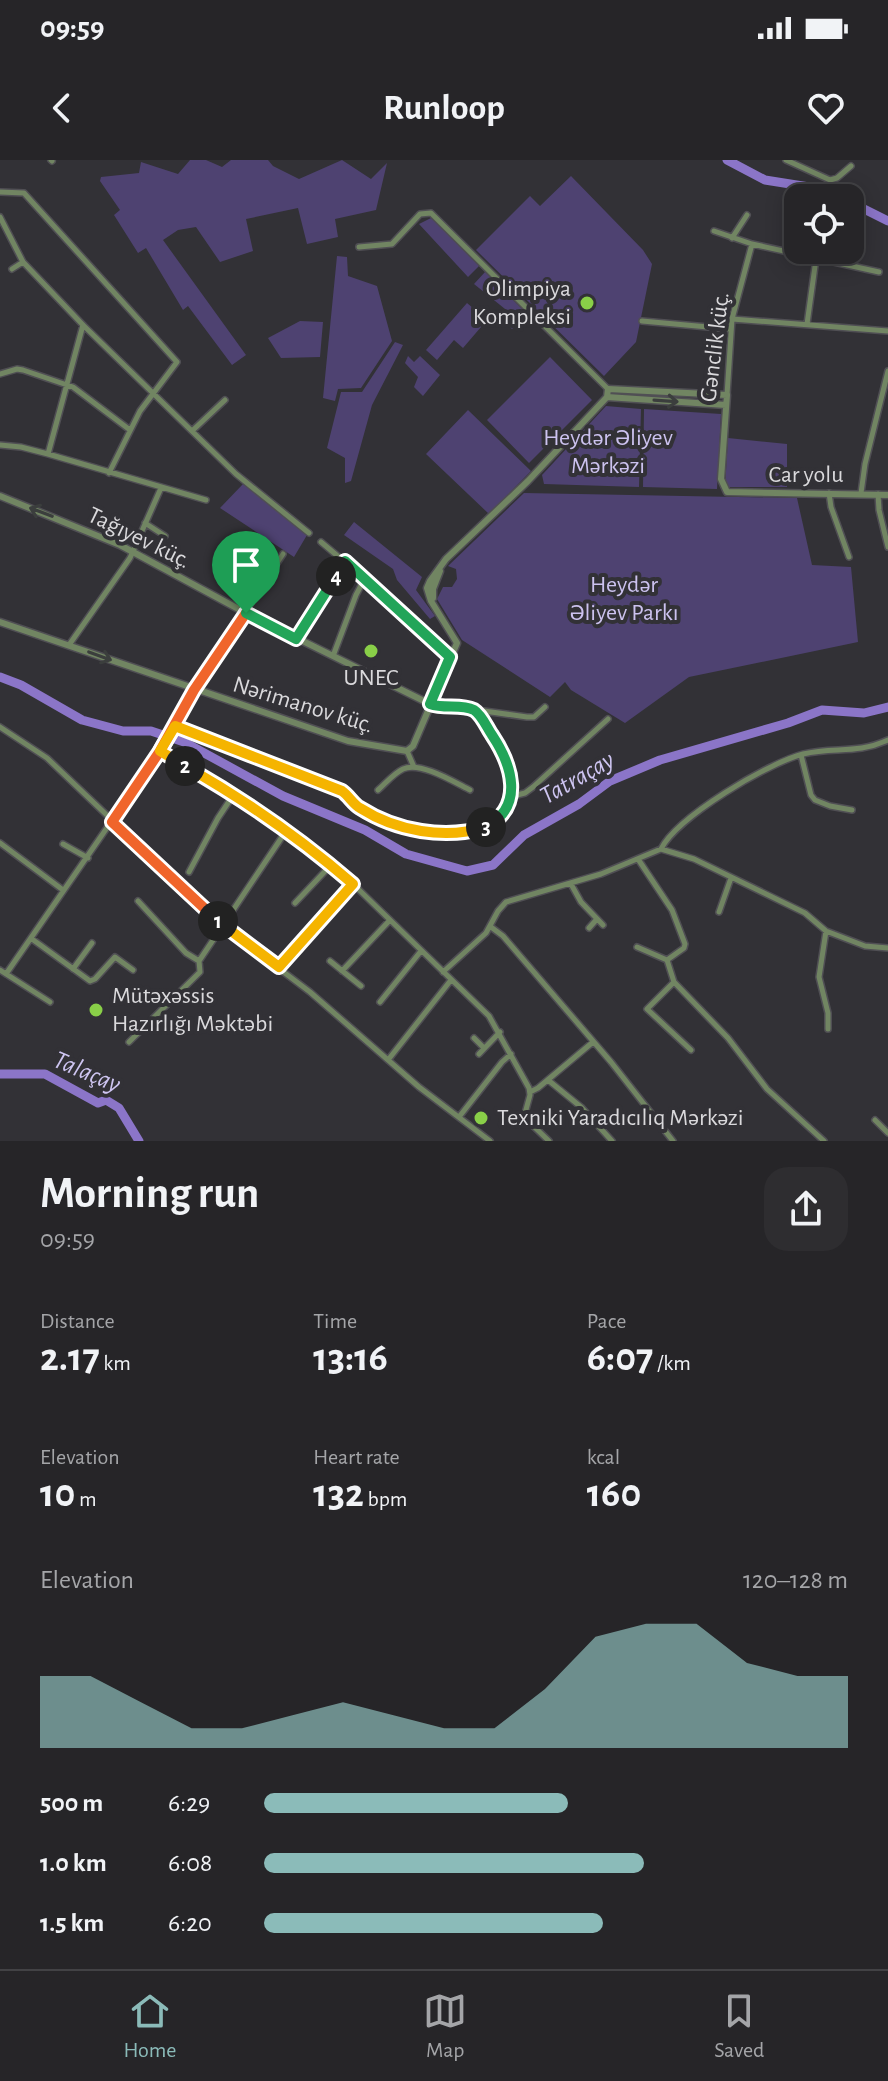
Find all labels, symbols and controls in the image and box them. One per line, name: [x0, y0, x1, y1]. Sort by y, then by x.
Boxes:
text: 09:59: [40, 13, 104, 43]
icon: back: [40, 86, 84, 130]
icon: heart: [804, 86, 848, 130]
text: Runloop: [383, 90, 505, 126]
map controls: [784, 184, 864, 264]
button: locate: [784, 184, 864, 264]
place label: Olimpiya Kompleksi: [473, 277, 571, 329]
street label: Gənclik küç.: [696, 291, 734, 403]
marker: Olimpiya Kompleksi: [578, 294, 596, 312]
one-way arrow: [652, 394, 679, 409]
park label: Heydər Əliyev Mərkəzi: [543, 426, 673, 478]
street label: Car yolu: [769, 463, 843, 487]
street label: Tağıyev küç.: [84, 503, 194, 573]
one-way arrow: [29, 504, 54, 518]
pin: [212, 531, 280, 613]
icon: arrive: [224, 543, 268, 587]
pin: 4: [316, 556, 356, 596]
text: 4: [330, 565, 342, 587]
park label: Heydər Əliyev Parkı: [570, 573, 678, 625]
marker: UNEC: [362, 642, 380, 660]
one-way arrow: [87, 650, 112, 664]
place label: UNEC: [343, 666, 399, 690]
street label: Nərimanov küç.: [230, 672, 376, 738]
pin: 2: [165, 746, 205, 786]
water label: Tatraçay: [536, 746, 619, 809]
text: 2: [180, 755, 190, 777]
pin: 3: [466, 807, 506, 847]
text: 3: [481, 816, 491, 838]
pin: 1: [198, 901, 238, 941]
text: 1: [214, 910, 222, 932]
place label: Mütəxəssis Hazırlığı Məktəbi: [112, 984, 273, 1036]
marker: Mütəxəssis Hazırlığı Məktəbi: [87, 1001, 105, 1019]
water label: Talaçay: [50, 1046, 125, 1098]
place label: Texniki Yaradıcılıq Mərkəzi: [497, 1106, 744, 1130]
marker: Texniki Yaradıcılıq Mərkəzi: [472, 1109, 490, 1127]
button: share: [764, 1167, 848, 1251]
text: Morning run: [40, 1172, 259, 1216]
text: 09:59: [40, 1226, 95, 1252]
text: Distance: [40, 1310, 115, 1332]
text: Time: [313, 1310, 357, 1332]
text: Pace: [587, 1310, 626, 1332]
text: 2.17: [40, 1338, 100, 1378]
text: 13:16: [313, 1338, 388, 1378]
text: 6:07: [587, 1338, 653, 1378]
text: km: [100, 1352, 131, 1374]
text: /km: [653, 1352, 691, 1374]
text: Elevation: [40, 1446, 120, 1468]
text: Heart rate: [313, 1446, 400, 1468]
text: kcal: [587, 1446, 620, 1468]
text: 10: [40, 1474, 75, 1514]
text: 132: [313, 1474, 364, 1514]
text: 160: [587, 1474, 641, 1514]
text: m: [75, 1488, 96, 1510]
text: bpm: [364, 1488, 407, 1510]
text: Elevation: [40, 1567, 134, 1593]
text: 120–128 m: [743, 1567, 848, 1593]
text: 500 m: [40, 1790, 103, 1816]
text: 6:29: [168, 1790, 210, 1816]
text: 1.0 km: [40, 1850, 107, 1876]
text: 6:08: [168, 1850, 212, 1876]
text: 1.5 km: [40, 1910, 104, 1936]
text: 6:20: [168, 1910, 212, 1936]
tab: Home: [123, 1989, 176, 2063]
tab: Map: [423, 1989, 467, 2063]
tab: Saved: [714, 1989, 765, 2063]

